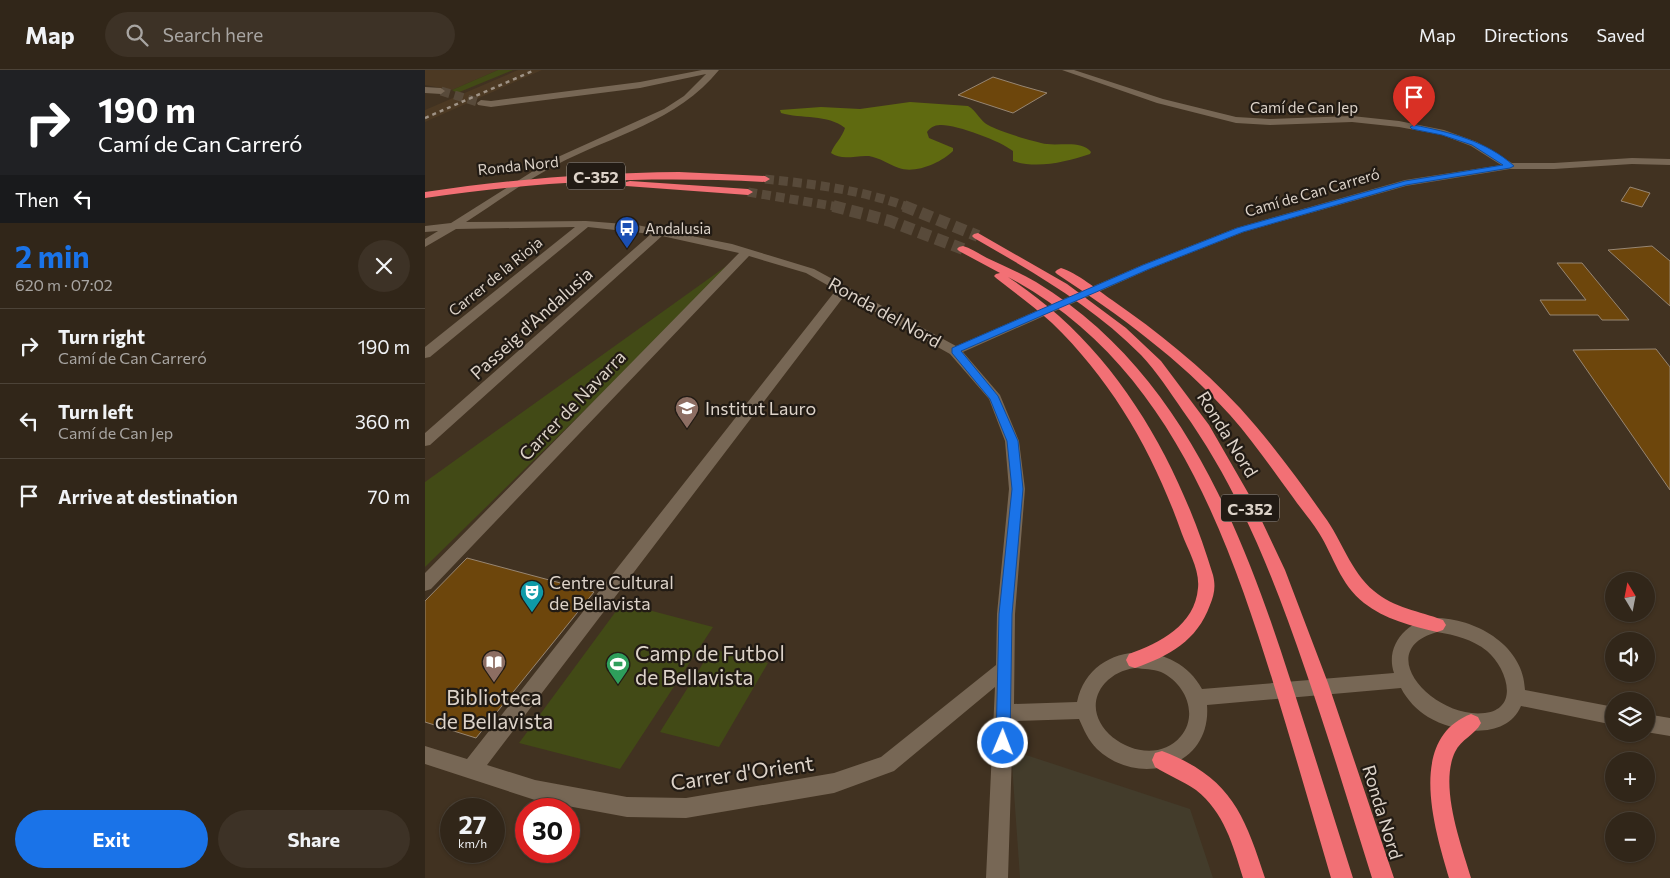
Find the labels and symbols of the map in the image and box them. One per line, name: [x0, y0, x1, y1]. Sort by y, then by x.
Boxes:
pin: [1393, 76, 1435, 127]
street label: Camí de Can Jep: [1250, 98, 1358, 116]
street label: Ronda Nord: [477, 152, 559, 178]
road number: C-352: [567, 162, 625, 190]
street label: Camí de Can Carreró: [1243, 164, 1382, 220]
bus stop icon: Andalusia: [614, 215, 640, 249]
place label: Andalusia: [645, 219, 711, 237]
street label: Carrer de la Rioja: [445, 233, 545, 319]
street label: Passeig d'Andalusia: [465, 262, 597, 384]
street label: Ronda del Nord: [825, 272, 945, 352]
street label: Carrer de Navarra: [514, 346, 630, 464]
street label: Ronda Nord: [1193, 387, 1263, 481]
school or university icon: Institut Lauro: [674, 395, 700, 429]
place label: Institut Lauro: [705, 397, 816, 419]
road number: C-352: [1221, 494, 1279, 522]
place label: Centre Cultural de Bellavista: [549, 571, 674, 614]
north arrow: [1605, 572, 1655, 622]
theatre icon: Centre Cultural de Bellavista: [519, 579, 545, 613]
place label: Camp de Futbol de Bellavista: [635, 640, 785, 689]
library icon: Biblioteca de Bellavista: [481, 649, 507, 683]
sports icon: Camp de Futbol de Bellavista: [605, 651, 631, 685]
place label: Biblioteca de Bellavista: [435, 684, 553, 733]
position arrow: [976, 716, 1028, 768]
street label: Carrer d'Orient: [669, 750, 815, 794]
street label: Ronda Nord: [1358, 762, 1408, 862]
speed limit sign: 30: [515, 798, 580, 863]

